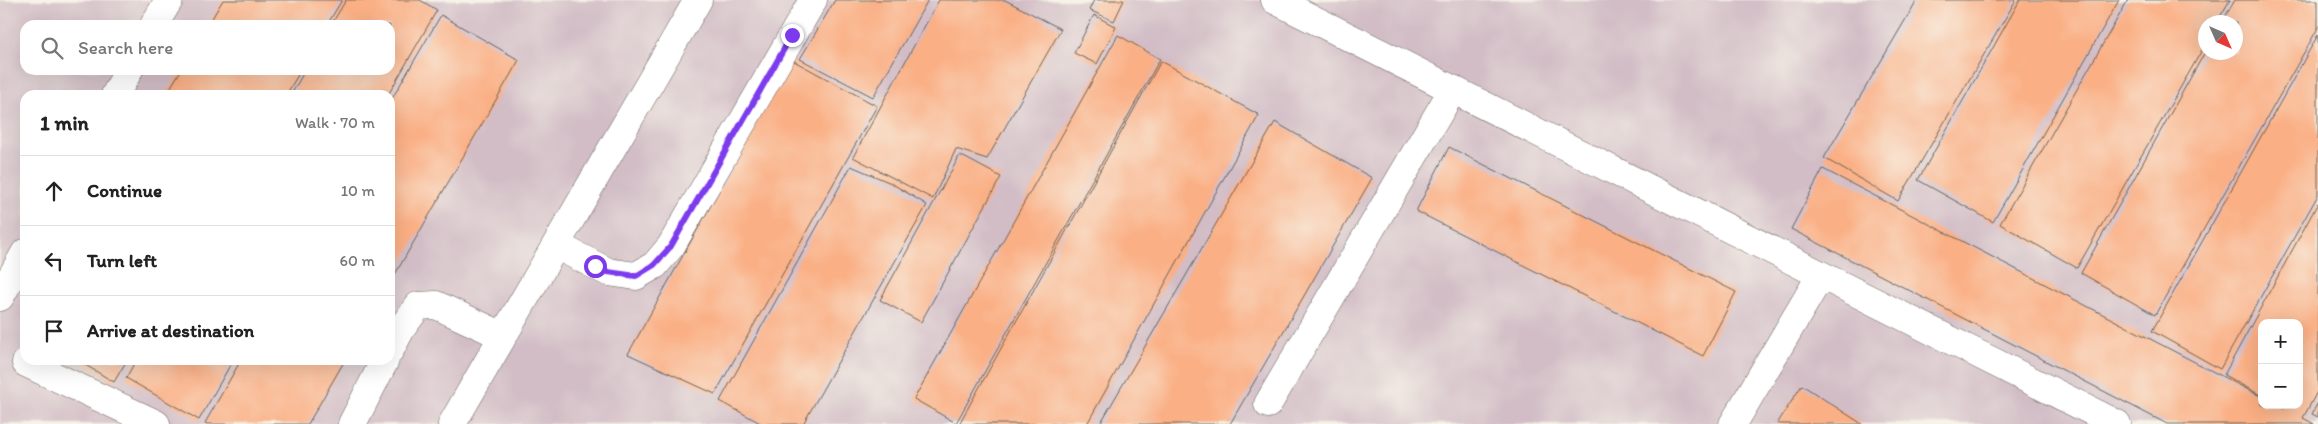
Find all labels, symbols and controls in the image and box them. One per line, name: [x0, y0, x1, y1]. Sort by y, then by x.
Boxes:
north arrow: [2198, 15, 2243, 60]
search box: [20, 20, 395, 75]
route end: [781, 24, 804, 47]
icon: search: [38, 34, 66, 62]
text: Search here: [78, 36, 173, 59]
text: 1 min: [40, 110, 89, 135]
text: Walk · 70 m: [295, 113, 375, 132]
icon: ahead: [40, 177, 68, 205]
text: Continue: [87, 179, 162, 202]
text: 10 m: [341, 181, 375, 200]
icon: left: [40, 247, 68, 275]
text: Turn left: [87, 249, 157, 272]
text: 60 m: [340, 251, 375, 270]
route start: [584, 255, 607, 278]
icon: arrive: [40, 317, 68, 345]
text: Arrive at destination: [87, 319, 254, 342]
map controls: [2258, 319, 2303, 409]
button: +: [2258, 319, 2303, 364]
button: −: [2258, 364, 2303, 409]

